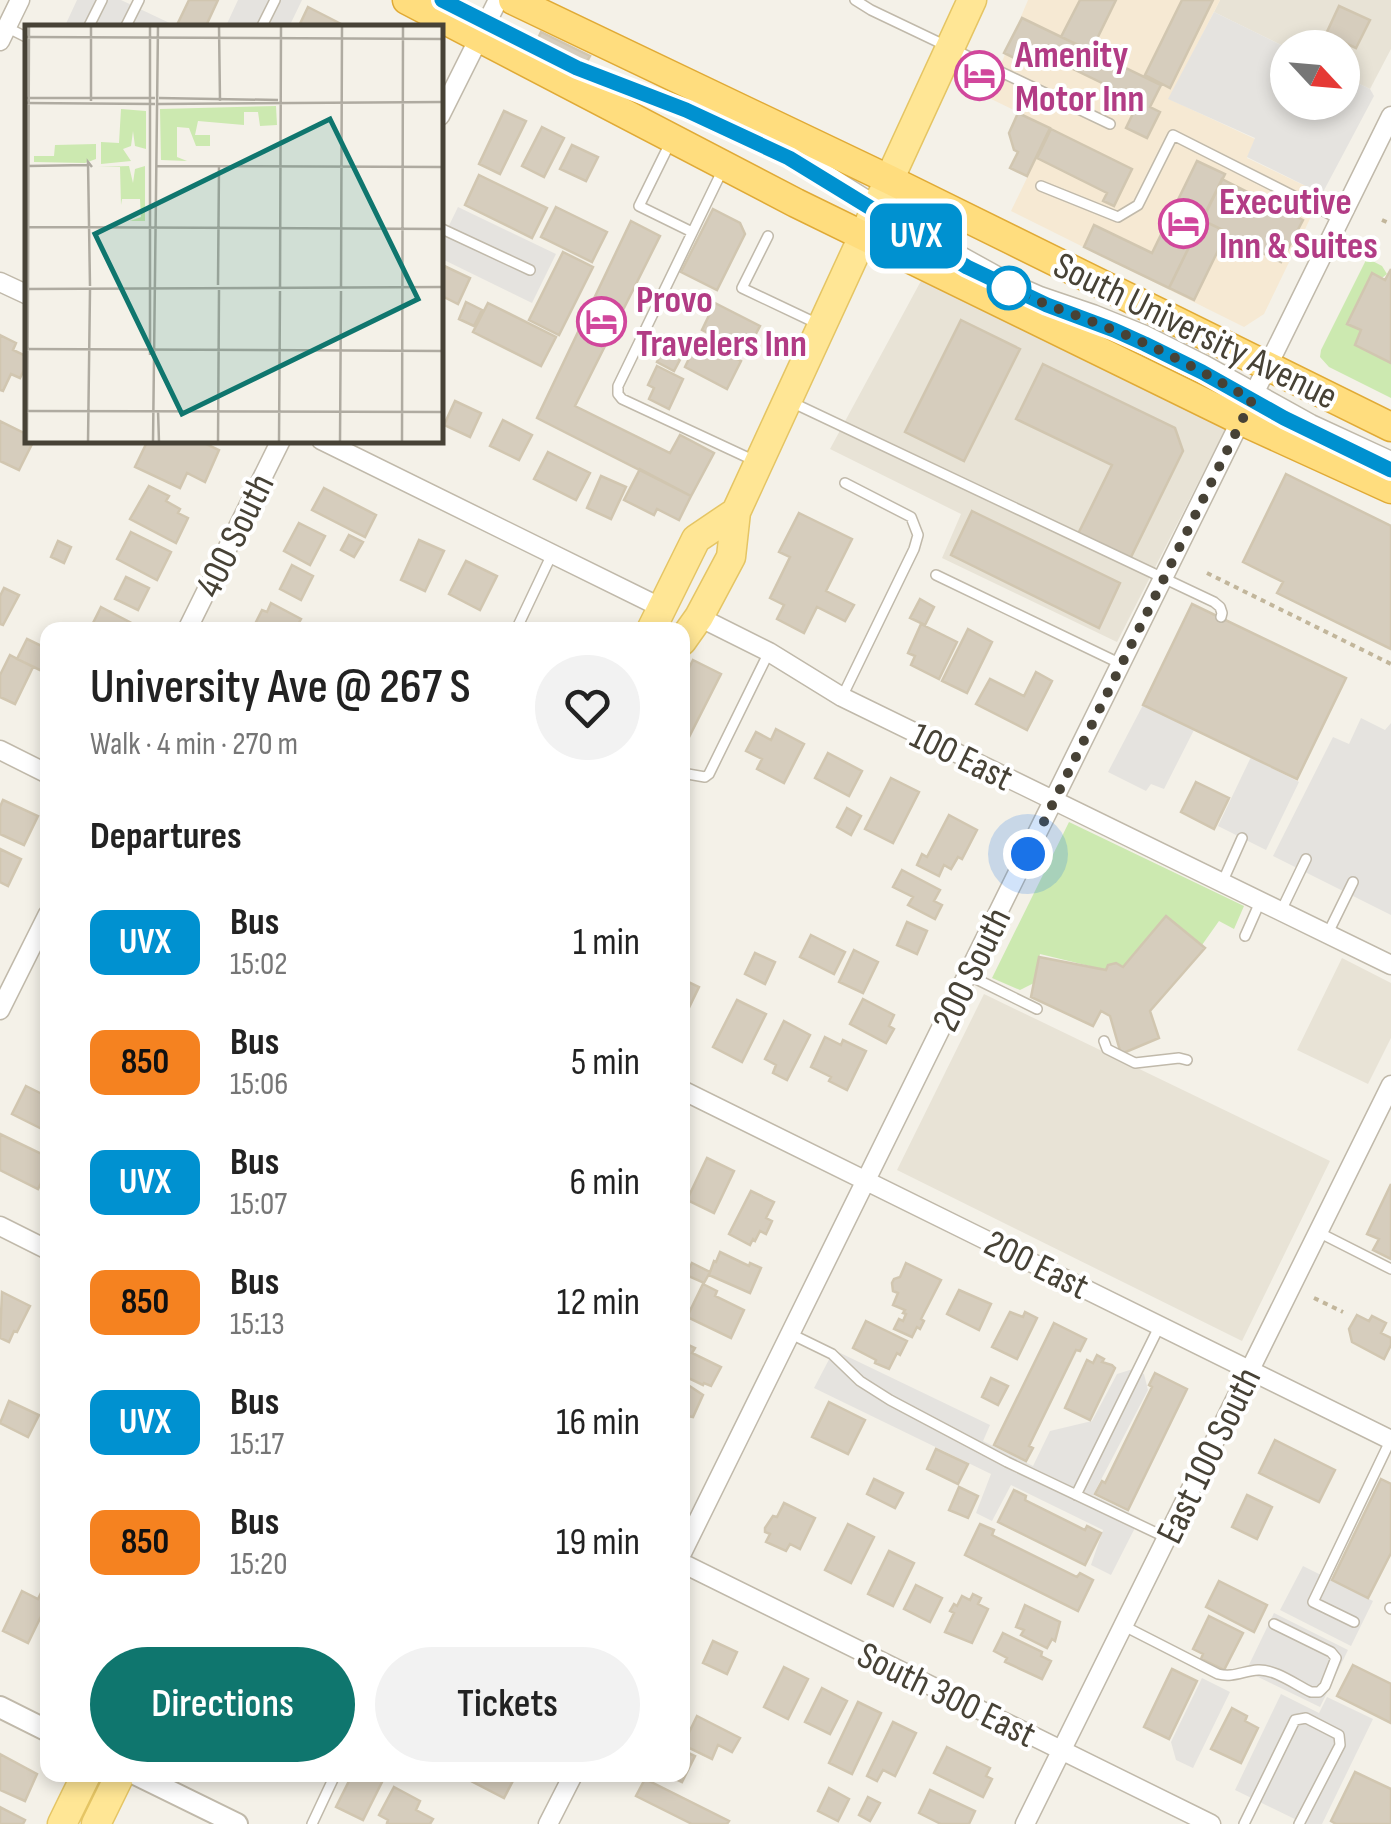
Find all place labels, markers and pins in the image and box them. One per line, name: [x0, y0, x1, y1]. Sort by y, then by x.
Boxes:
place label: Amenity Motor Inn: [1014, 33, 1144, 122]
hotel icon: Amenity Motor Inn: [954, 50, 1006, 102]
place label: Executive Inn & Suites: [1219, 180, 1378, 269]
hotel icon: Executive Inn & Suites: [1158, 197, 1210, 249]
unlabelled marker: [988, 267, 1030, 309]
place label: Provo Travelers Inn: [636, 278, 807, 367]
hotel icon: Provo Travelers Inn: [575, 295, 627, 347]

